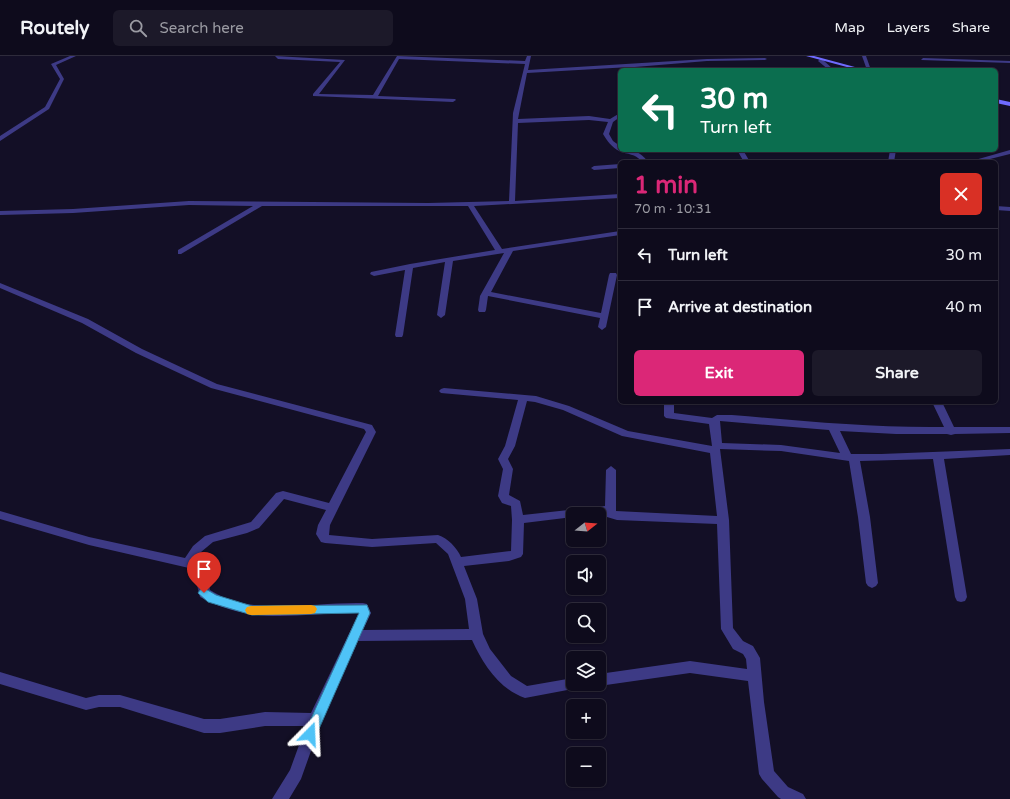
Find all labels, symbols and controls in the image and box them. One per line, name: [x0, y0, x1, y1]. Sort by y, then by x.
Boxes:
search box: [113, 10, 393, 46]
text: Routely: [20, 17, 89, 39]
icon: search: [127, 17, 149, 39]
text: Search here: [159, 19, 244, 37]
text: Map: [835, 19, 865, 36]
text: Layers: [887, 19, 930, 36]
text: Share: [952, 19, 990, 36]
text: 30 m: [700, 82, 768, 116]
icon: left: [634, 84, 686, 136]
text: Turn left: [700, 116, 772, 138]
text: 1 min: [634, 171, 698, 200]
button: close: [940, 173, 982, 215]
text: 70 m · 10:31: [634, 201, 712, 217]
icon: left: [634, 244, 656, 266]
text: Turn left: [668, 246, 728, 264]
text: 30 m: [945, 246, 982, 264]
icon: arrive: [634, 296, 656, 318]
text: Arrive at destination: [668, 298, 812, 316]
text: 40 m: [945, 298, 982, 316]
button: Exit: [634, 350, 804, 396]
button: Share: [812, 350, 982, 396]
north arrow: [566, 507, 606, 547]
map controls: [566, 507, 606, 787]
pin: [187, 552, 221, 593]
button: sound: [566, 555, 606, 595]
icon: arrive: [193, 558, 215, 580]
button: search: [566, 603, 606, 643]
button: layers: [566, 651, 606, 691]
button: +: [566, 699, 606, 739]
position arrow: [289, 713, 331, 755]
button: −: [566, 747, 606, 787]

